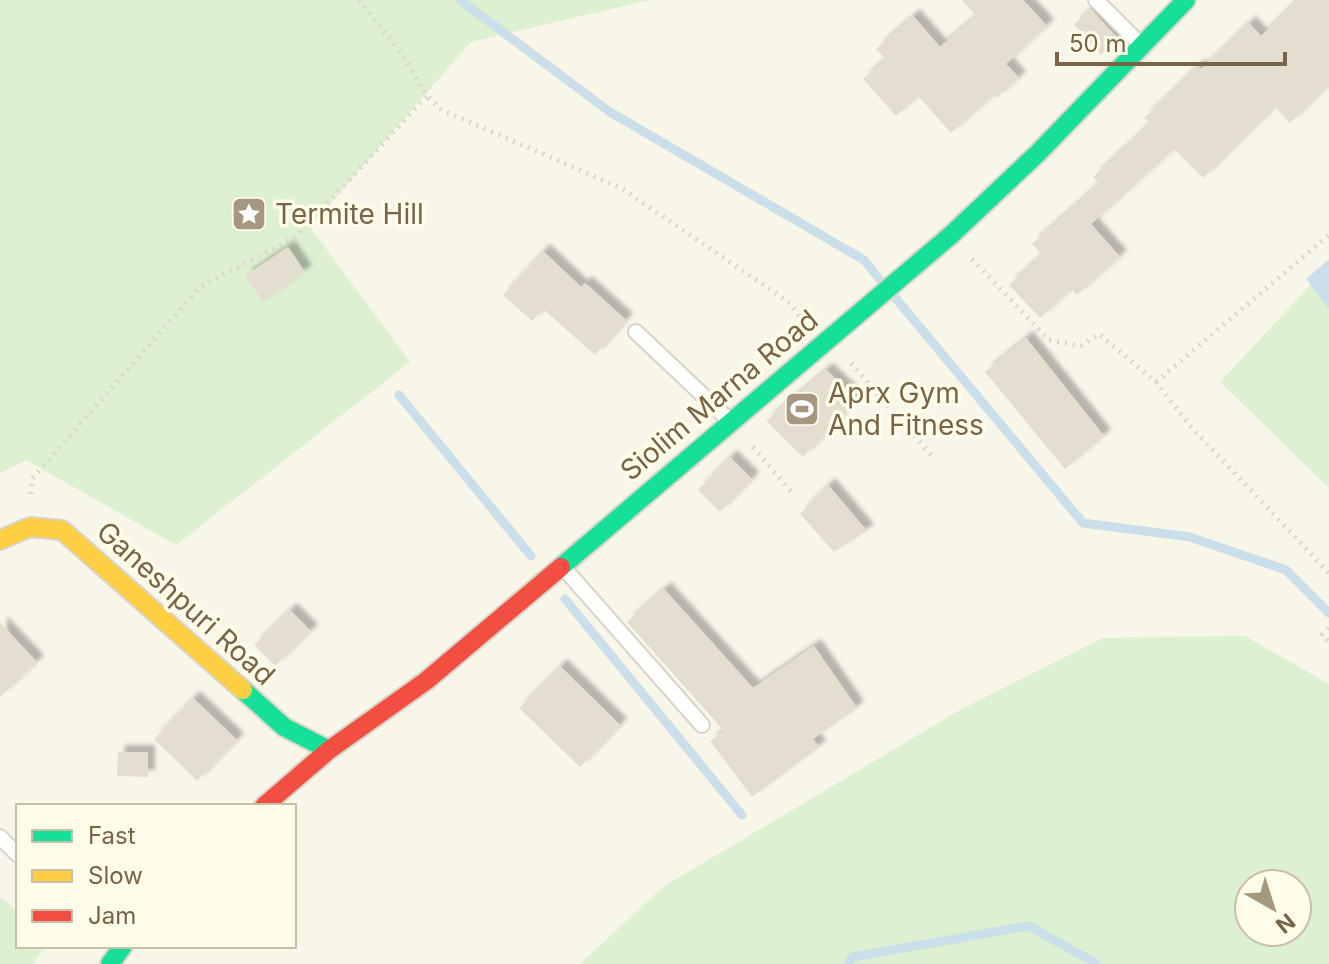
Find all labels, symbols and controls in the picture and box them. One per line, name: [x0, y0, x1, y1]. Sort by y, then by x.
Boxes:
scale bar: [1057, 16, 1285, 66]
text: 50 m: [1069, 29, 1127, 58]
place icon: Termite Hill: [230, 195, 268, 233]
place label: Termite Hill: [275, 197, 424, 231]
street label: Siolim Marna Road: [613, 303, 825, 487]
place label: Aprx Gym And Fitness: [828, 376, 984, 442]
sports icon: Aprx Gym And Fitness: [783, 390, 821, 428]
street label: Ganeshpuri Road: [90, 514, 282, 692]
legend: [16, 804, 296, 948]
text: Fast: [88, 821, 136, 850]
text: Slow: [88, 861, 143, 890]
north arrow: [1233, 868, 1313, 948]
text: Jam: [88, 901, 136, 930]
text: N: [1271, 908, 1300, 939]

